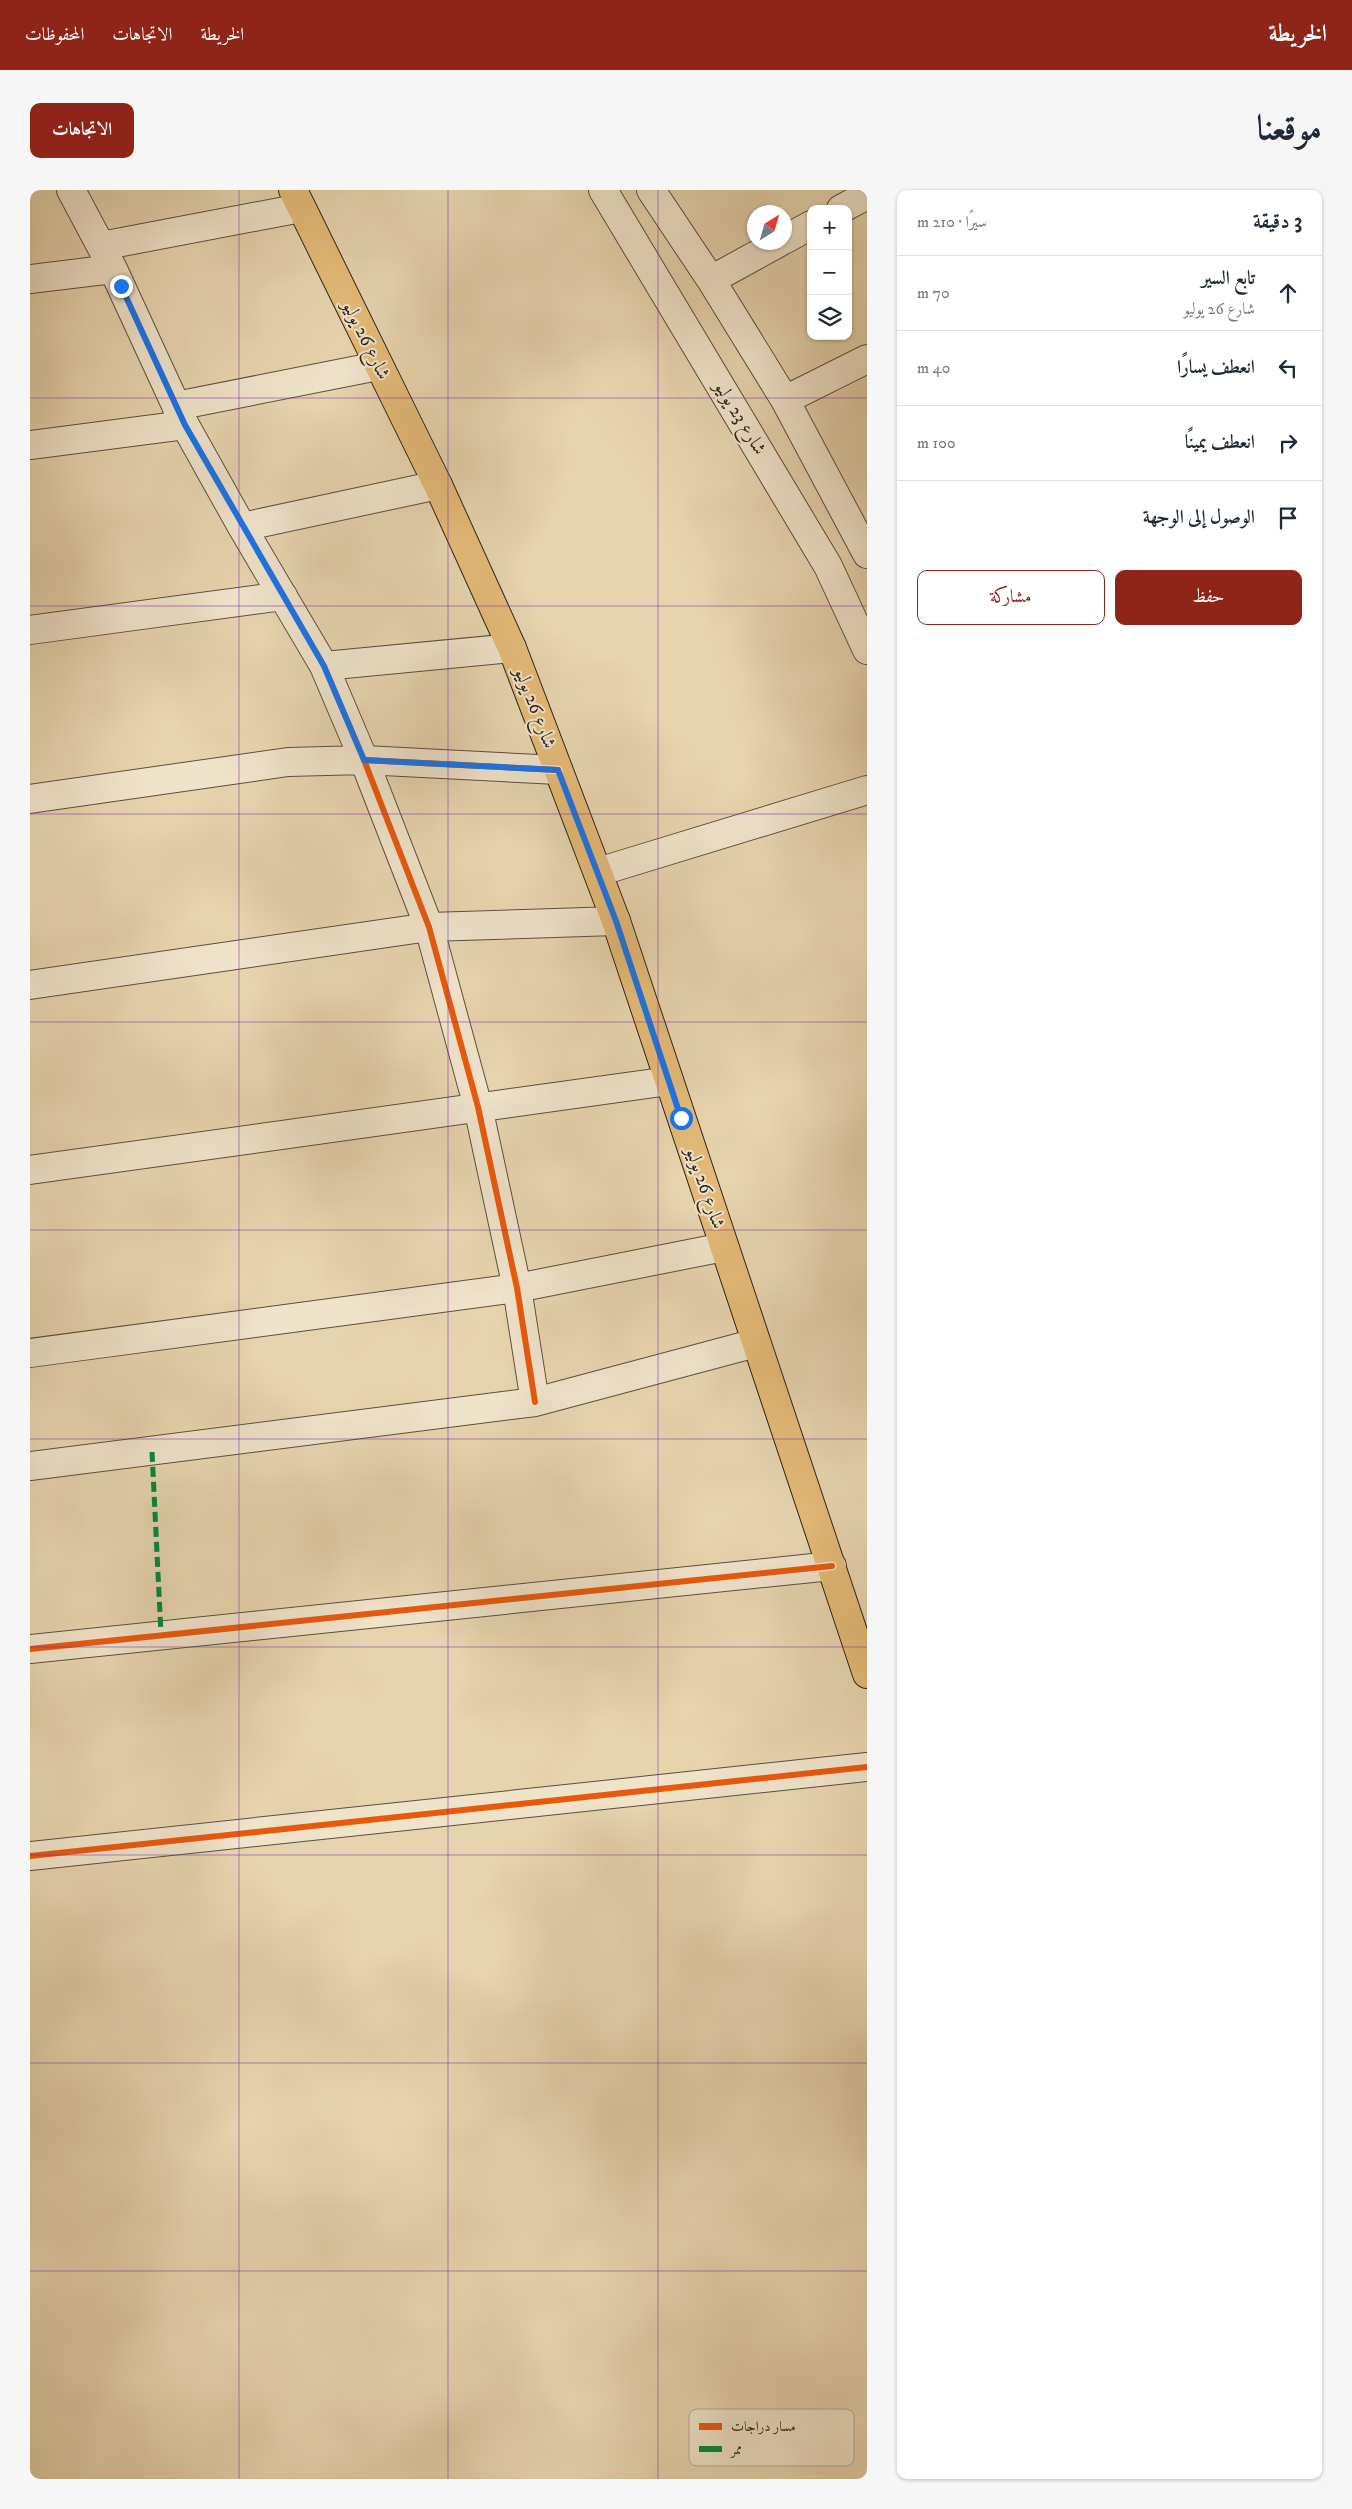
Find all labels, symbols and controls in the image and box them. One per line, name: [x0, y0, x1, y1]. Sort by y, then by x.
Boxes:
text: الخريطة: [1269, 19, 1327, 49]
text: المحفوظات: [25, 24, 84, 46]
text: الاتجاهات: [112, 24, 172, 46]
text: الخريطة: [200, 24, 244, 46]
button: الاتجاهات: [30, 103, 134, 158]
text: موقعنا: [1257, 107, 1322, 151]
north arrow: [747, 205, 792, 250]
map controls: [807, 205, 852, 340]
button: +: [807, 205, 852, 250]
text: 3 دقيقة: [1253, 209, 1302, 235]
text: سيرًا · 210 m: [917, 212, 987, 232]
button: −: [807, 250, 852, 295]
text: تابع السير: [1201, 267, 1255, 290]
route end: [110, 275, 133, 298]
icon: ahead: [1274, 279, 1302, 307]
text: 70 m: [917, 283, 950, 303]
street label: شارع 26 يوليو: [333, 295, 395, 385]
button: layers: [807, 295, 852, 340]
text: شارع 26 يوليو: [1183, 299, 1255, 319]
icon: left: [1274, 354, 1302, 382]
text: انعطف يسارًا: [1177, 356, 1255, 379]
text: 40 m: [917, 358, 950, 378]
street label: شارع 23 يوليو: [705, 375, 771, 461]
icon: right: [1274, 429, 1302, 457]
text: انعطف يمينًا: [1185, 431, 1255, 454]
text: 100 m: [917, 433, 956, 453]
icon: arrive: [1274, 504, 1302, 532]
text: الوصول إلى الوجهة: [1143, 506, 1255, 529]
button: مشاركة: [917, 570, 1105, 625]
button: حفظ: [1115, 570, 1302, 625]
street label: شارع 26 يوليو: [506, 662, 561, 753]
route start: [670, 1107, 693, 1130]
street label: شارع 26 يوليو: [677, 1142, 730, 1233]
legend: [689, 2409, 854, 2466]
text: مسار دراجات: [731, 2418, 796, 2436]
text: ممر: [729, 2441, 742, 2459]

